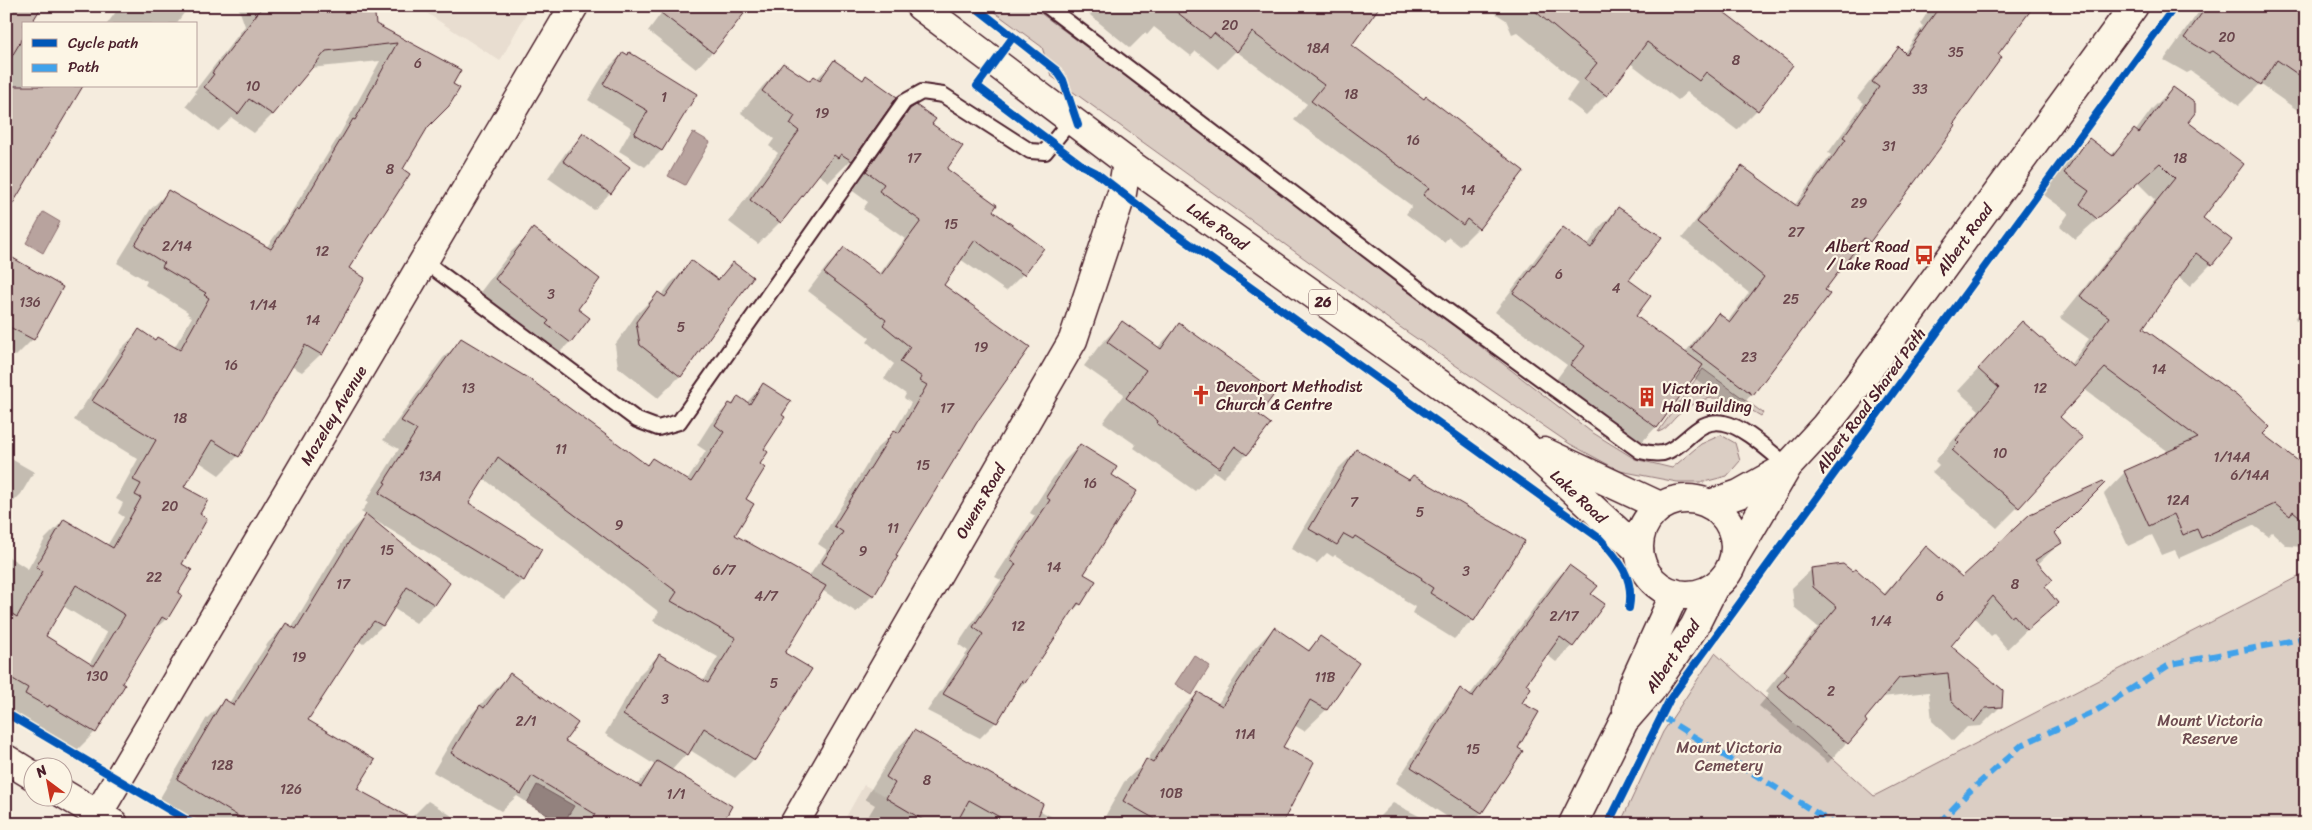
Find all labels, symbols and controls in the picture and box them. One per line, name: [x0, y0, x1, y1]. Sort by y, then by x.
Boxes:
house number: 20: [1222, 13, 1239, 38]
legend: [22, 22, 198, 88]
house number: 20: [2219, 25, 2236, 50]
text: Cycle path: [68, 30, 139, 56]
house number: 18A: [1306, 36, 1330, 61]
house number: 35: [1948, 40, 1965, 65]
house number: 8: [1732, 48, 1741, 73]
house number: 6: [414, 51, 422, 76]
text: Path: [68, 54, 99, 80]
house number: 10: [246, 74, 261, 99]
house number: 33: [1912, 77, 1928, 102]
house number: 18: [1344, 82, 1359, 107]
house number: 1: [661, 85, 667, 110]
house number: 19: [815, 101, 830, 126]
house number: 16: [1406, 128, 1420, 153]
house number: 31: [1882, 134, 1896, 159]
house number: 17: [907, 146, 922, 171]
house number: 18: [2173, 146, 2188, 171]
house number: 8: [386, 157, 395, 182]
house number: 14: [1461, 178, 1476, 203]
house number: 29: [1851, 191, 1868, 216]
street label: Lake Road: [1181, 194, 1256, 259]
street label: Albert Road: [1927, 196, 2002, 283]
house number: 15: [944, 212, 959, 237]
house number: 27: [1788, 220, 1805, 245]
place label: Albert Road / Lake Road: [1824, 232, 1911, 279]
house number: 2/14: [162, 234, 192, 259]
house number: 12: [315, 239, 329, 264]
bus stop icon: Albert Road / Lake Road: [1913, 244, 1935, 266]
house number: 6: [1555, 262, 1563, 287]
house number: 4: [1612, 276, 1621, 301]
house number: 3: [547, 282, 555, 307]
house number: 25: [1783, 287, 1800, 312]
house number: 136: [19, 290, 41, 315]
road number: 26: [1309, 290, 1337, 314]
house number: 1/14: [249, 293, 277, 318]
house number: 14: [306, 308, 321, 333]
house number: 5: [677, 315, 686, 340]
street label: Albert Road Shared Path: [1807, 321, 1933, 480]
house number: 19: [974, 335, 989, 360]
house number: 23: [1741, 345, 1757, 370]
house number: 16: [224, 353, 238, 378]
house number: 14: [2152, 357, 2167, 382]
street label: Mozeley Avenue: [292, 359, 375, 471]
place label: Devonport Methodist Church & Centre: [1216, 372, 1363, 419]
place label: Victoria Hall Building: [1662, 374, 1752, 421]
house number: 13: [461, 376, 475, 401]
house number: 12: [2033, 376, 2047, 401]
church icon: Devonport Methodist Church & Centre: [1190, 384, 1212, 406]
building icon: Victoria Hall Building: [1636, 386, 1658, 408]
house number: 17: [940, 396, 955, 421]
house number: 18: [173, 406, 188, 431]
house number: 11: [555, 437, 567, 462]
house number: 10: [1993, 441, 2008, 466]
house number: 1/14A: [2214, 445, 2250, 470]
house number: 15: [916, 453, 931, 478]
street label: Owens Road: [947, 457, 1015, 545]
street label: Lake Road: [1543, 462, 1615, 532]
house number: 6/14A: [2231, 463, 2269, 488]
house number: 13A: [419, 464, 441, 489]
house number: 16: [1083, 471, 1097, 496]
house number: 12A: [2166, 488, 2190, 513]
house number: 7: [1350, 490, 1359, 515]
house number: 20: [162, 494, 179, 519]
house number: 5: [1416, 500, 1425, 525]
house number: 9: [615, 513, 624, 538]
house number: 11: [887, 516, 899, 541]
house number: 15: [380, 538, 395, 563]
house number: 9: [859, 539, 868, 564]
house number: 14: [1047, 555, 1062, 580]
house number: 6/7: [713, 558, 736, 583]
house number: 3: [1462, 559, 1470, 584]
house number: 22: [146, 565, 162, 590]
house number: 17: [336, 572, 351, 597]
house number: 8: [2011, 572, 2020, 597]
house number: 4/7: [754, 584, 779, 609]
house number: 6: [1936, 584, 1944, 609]
house number: 2/17: [1549, 604, 1580, 629]
house number: 1/4: [1870, 609, 1892, 634]
street label: Albert Road: [1636, 612, 1709, 700]
house number: 12: [1011, 614, 1025, 639]
house number: 19: [292, 645, 307, 670]
house number: 130: [86, 664, 108, 689]
house number: 11B: [1315, 665, 1336, 690]
house number: 5: [770, 671, 779, 696]
house number: 2: [1827, 679, 1835, 704]
house number: 3: [661, 687, 669, 712]
park label: Mount Victoria Reserve: [2157, 706, 2263, 753]
house number: 2/1: [515, 709, 537, 734]
house number: 11A: [1234, 722, 1256, 747]
park label: Mount Victoria Cemetery: [1676, 733, 1782, 780]
house number: 15: [1466, 737, 1481, 762]
house number: 128: [211, 753, 234, 778]
north arrow: [22, 758, 72, 808]
text: N: [30, 758, 52, 785]
house number: 8: [923, 768, 932, 793]
house number: 126: [280, 777, 302, 802]
house number: 10B: [1159, 781, 1183, 806]
house number: 1/1: [667, 782, 685, 807]

